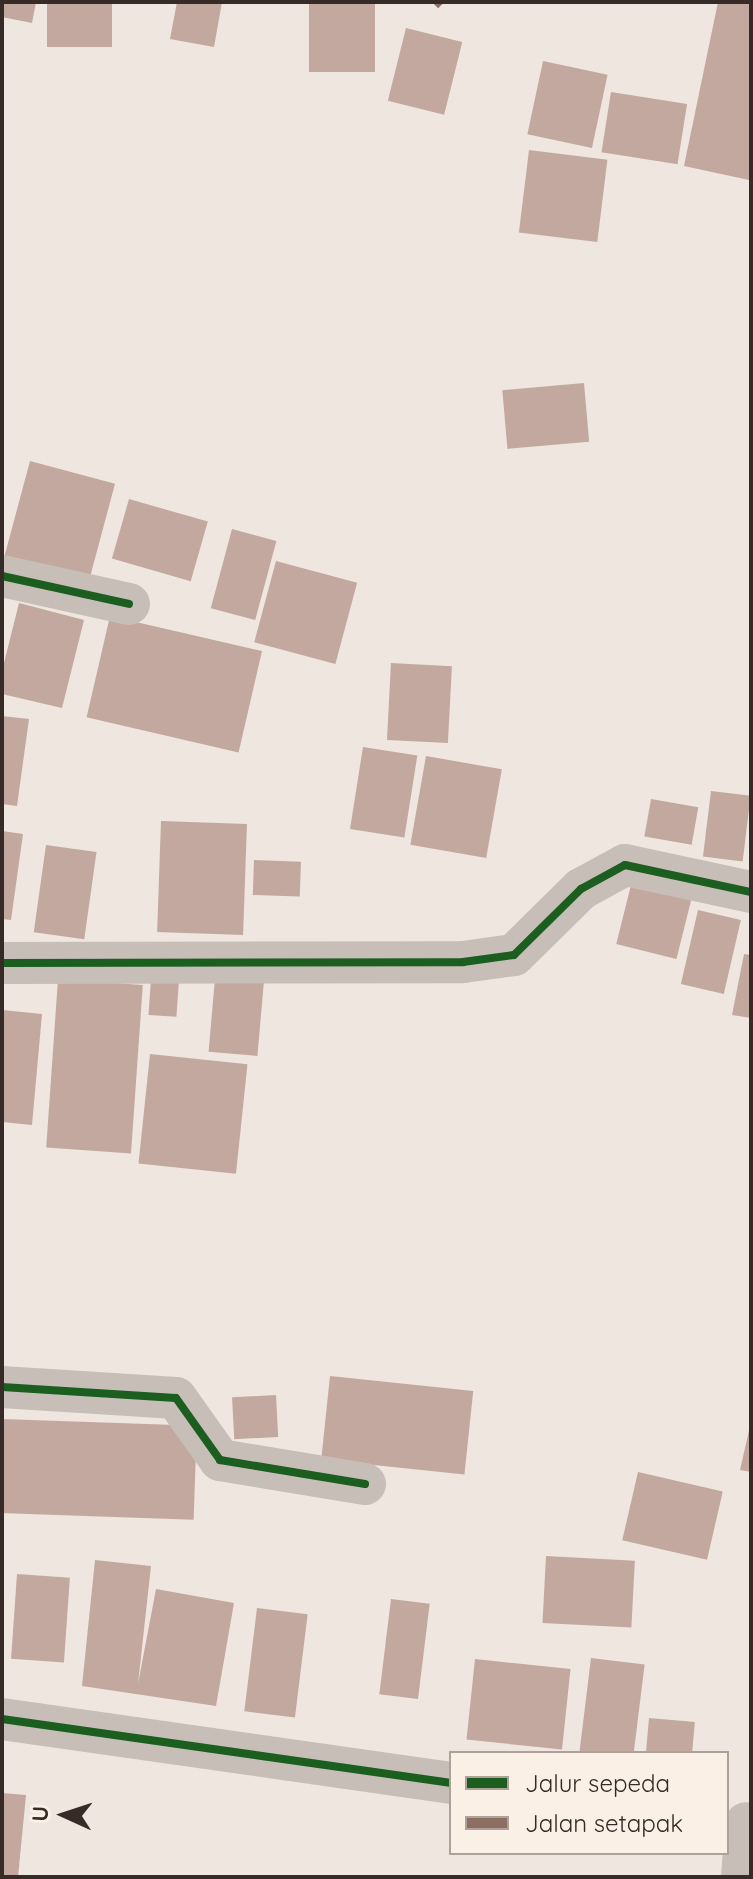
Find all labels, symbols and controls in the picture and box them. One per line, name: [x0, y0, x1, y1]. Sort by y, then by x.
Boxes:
legend: [449, 1751, 729, 1855]
text: Jalur sepeda: [525, 1768, 670, 1798]
north arrow: [24, 1775, 104, 1855]
text: U: [26, 1805, 54, 1822]
text: Jalan setapak: [525, 1808, 683, 1838]

